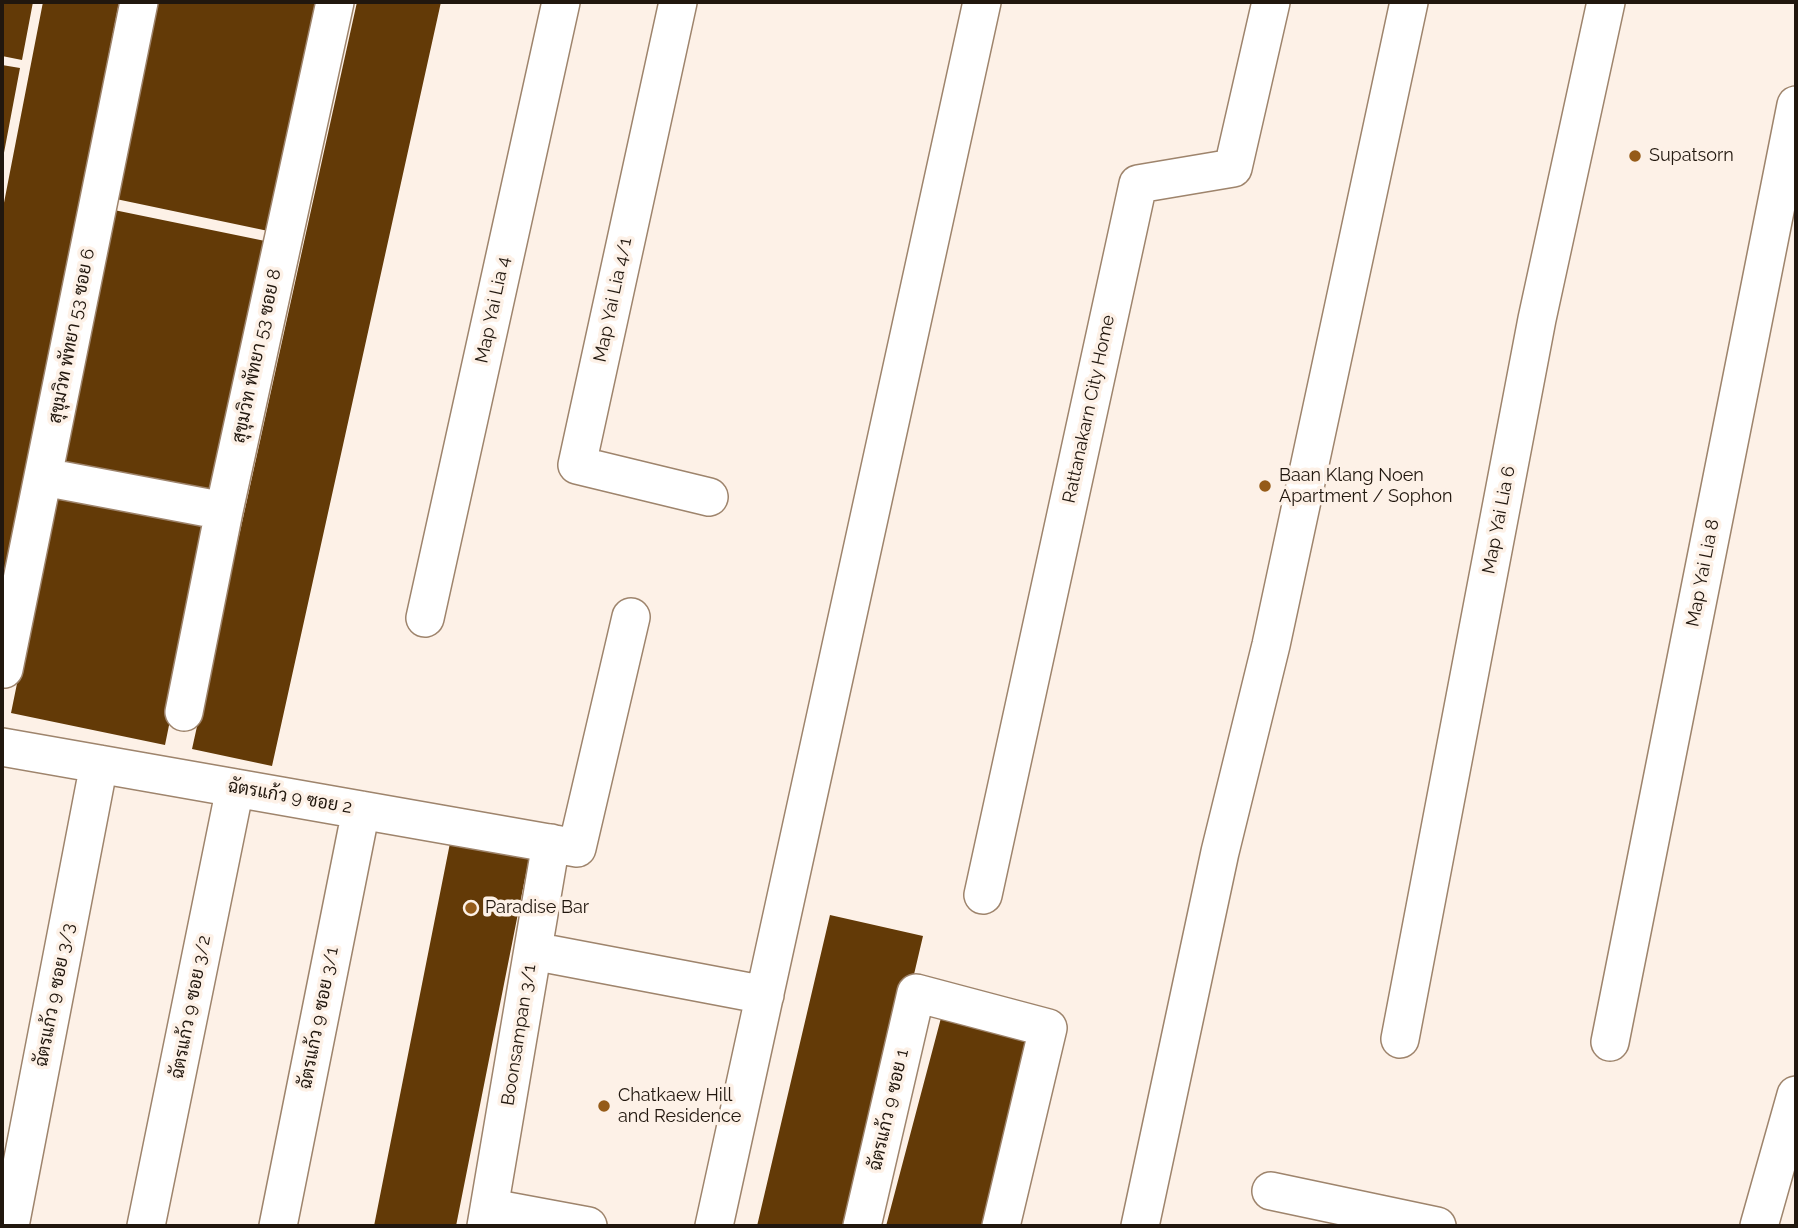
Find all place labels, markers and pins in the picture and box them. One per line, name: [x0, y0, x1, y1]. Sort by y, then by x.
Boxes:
place label: Supatsorn: [1649, 145, 1734, 167]
marker: Supatsorn: [1627, 148, 1643, 164]
place label: Baan Klang Noen Apartment / Sophon: [1279, 465, 1452, 508]
marker: Baan Klang Noen Apartment / Sophon: [1257, 478, 1273, 494]
place label: Paradise Bar: [485, 897, 589, 919]
marker: Paradise Bar: [463, 900, 479, 916]
place label: Chatkaew Hill and Residence: [618, 1085, 741, 1128]
marker: Chatkaew Hill and Residence: [596, 1098, 612, 1114]

